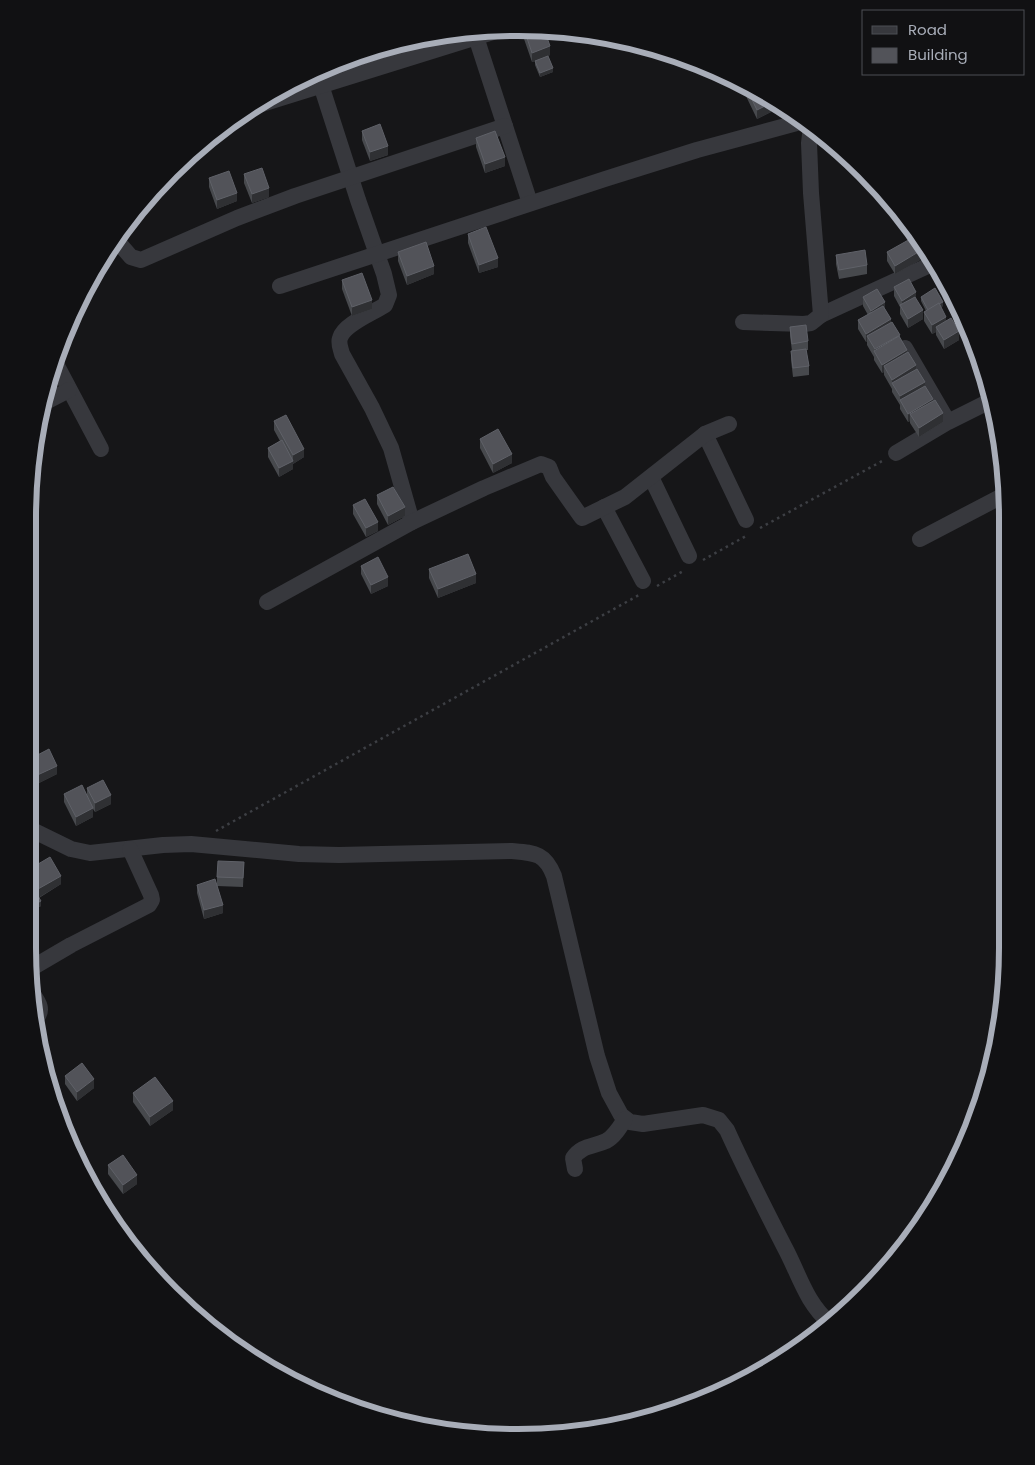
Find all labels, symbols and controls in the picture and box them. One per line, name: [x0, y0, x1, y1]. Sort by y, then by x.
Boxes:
legend: [862, 10, 1025, 75]
text: Road: [908, 19, 947, 40]
text: Building: [908, 44, 968, 65]

